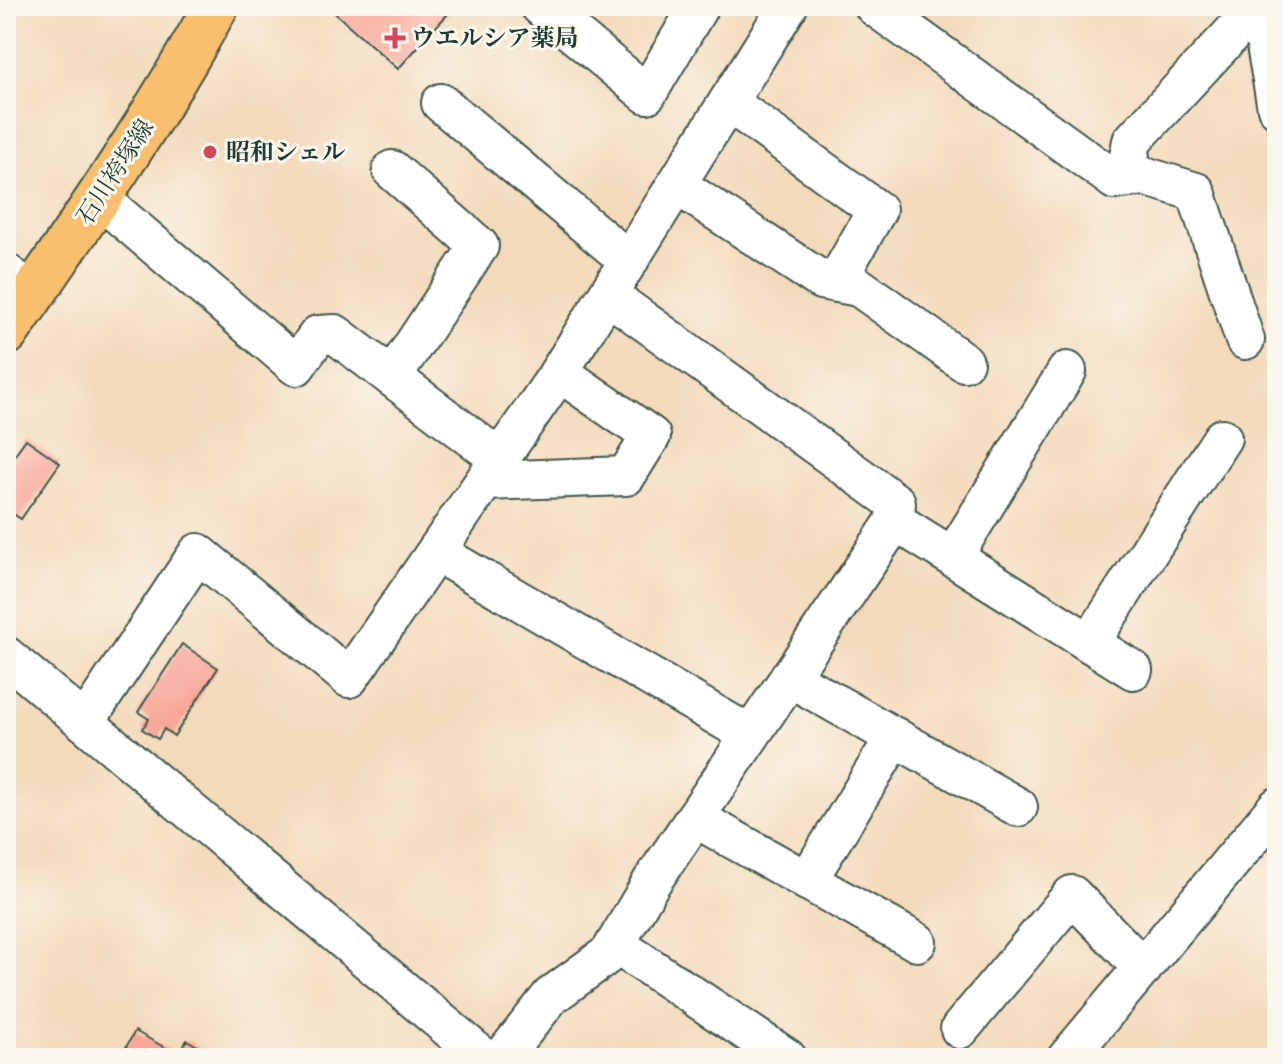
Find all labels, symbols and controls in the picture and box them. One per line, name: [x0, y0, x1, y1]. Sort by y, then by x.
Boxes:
place label: ウエルシア薬局: [411, 22, 578, 55]
marker: ウエルシア薬局: [386, 29, 404, 47]
street label: 石川袴塚線: [69, 113, 162, 232]
place label: 昭和シェル: [226, 136, 346, 169]
marker: 昭和シェル: [201, 143, 219, 161]

